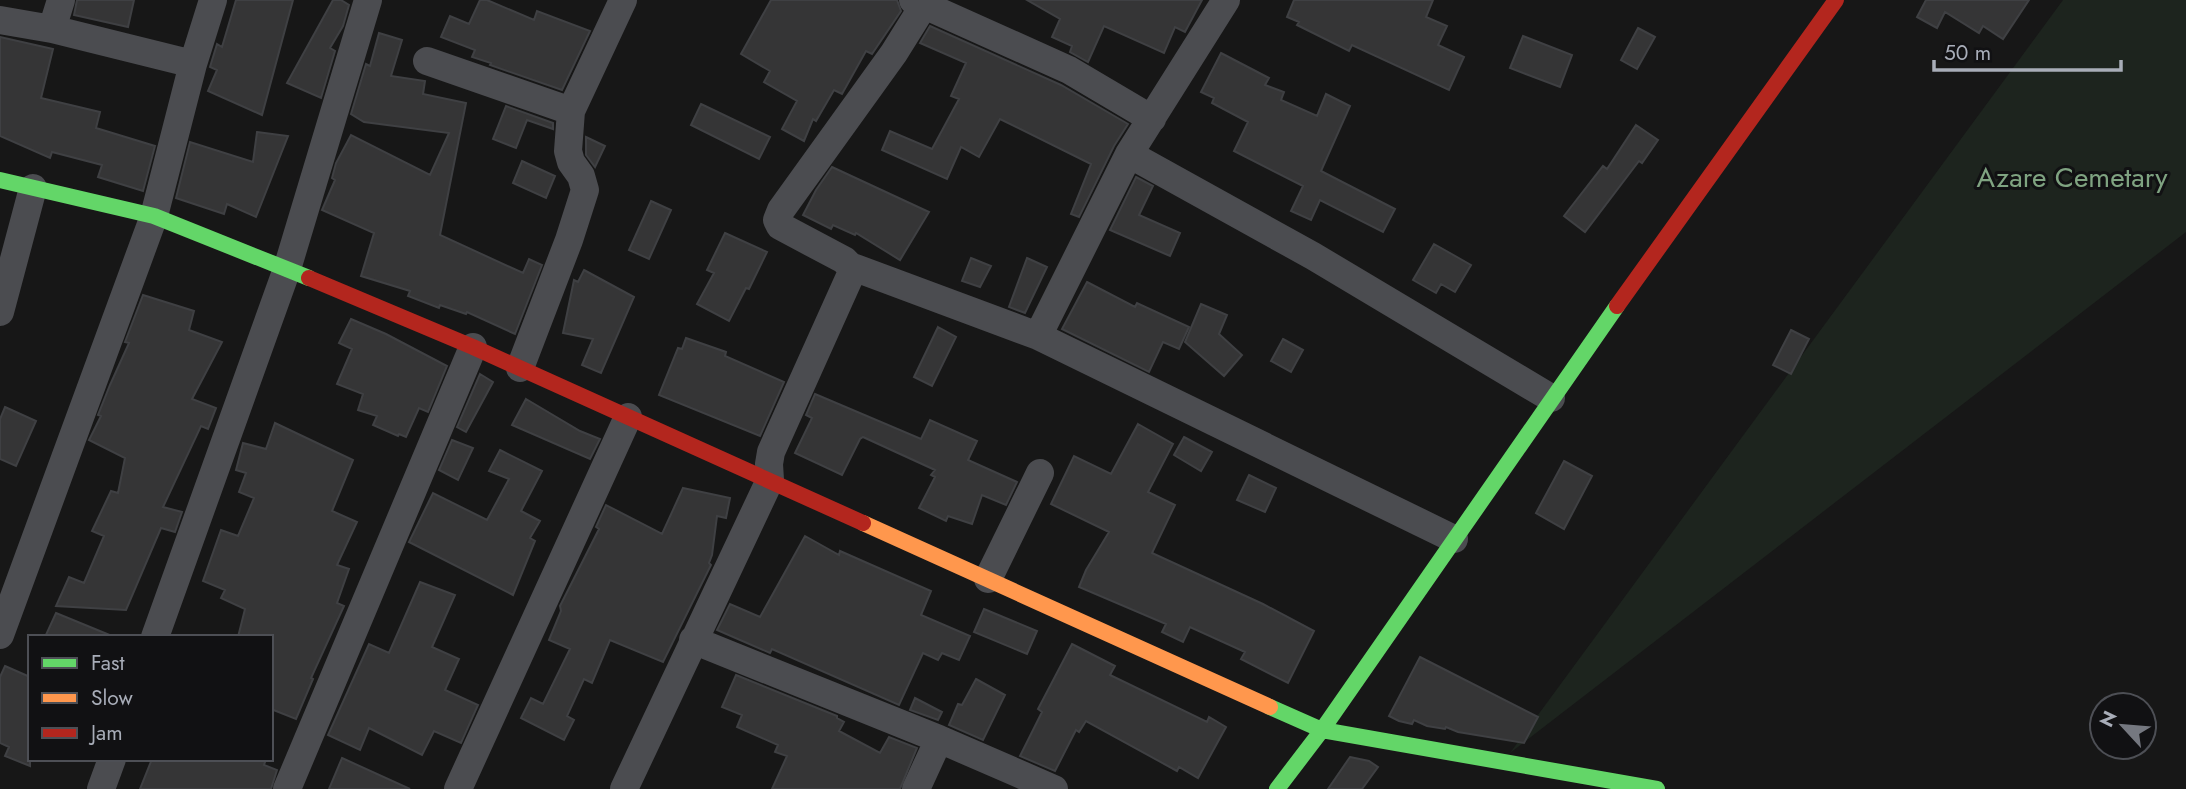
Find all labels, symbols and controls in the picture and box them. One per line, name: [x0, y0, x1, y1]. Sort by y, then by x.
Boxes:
scale bar: [1934, 28, 2121, 72]
text: 50 m: [1944, 38, 1991, 68]
park label: Azare Cemetary: [1976, 157, 2168, 198]
legend: [28, 635, 273, 761]
text: Fast: [91, 648, 124, 678]
text: Slow: [91, 683, 133, 713]
north arrow: [2088, 691, 2158, 761]
text: N: [2093, 706, 2124, 731]
text: Jam: [88, 718, 123, 748]

